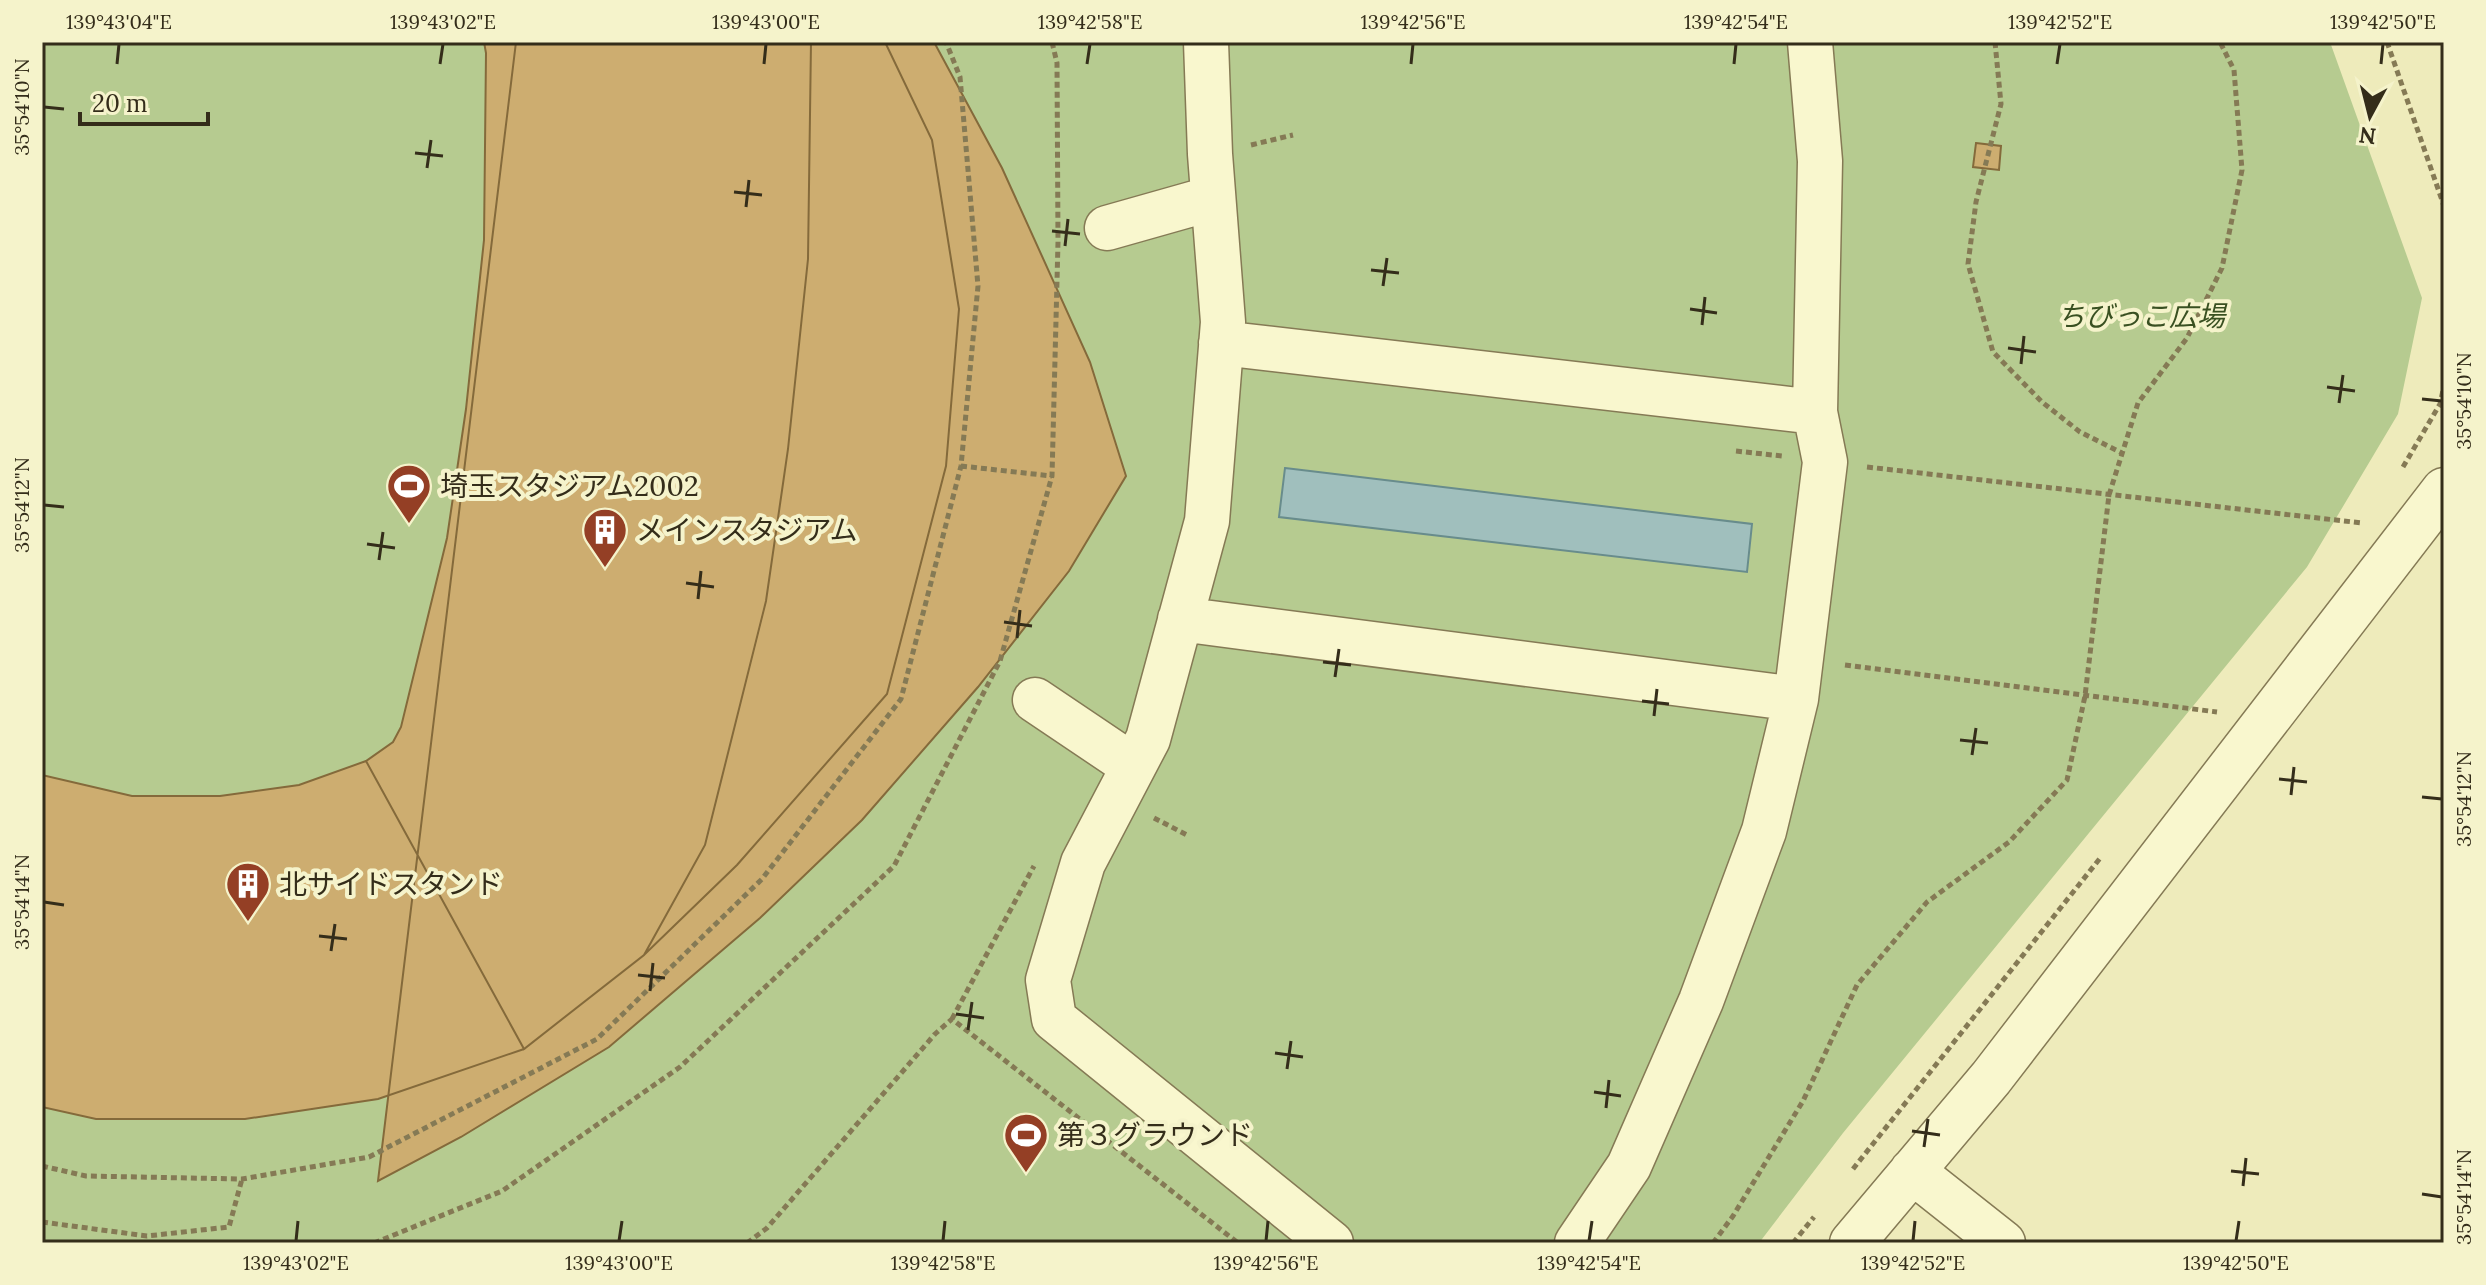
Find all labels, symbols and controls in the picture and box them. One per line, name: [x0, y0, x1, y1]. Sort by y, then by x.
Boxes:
text: 139°43'04"E: [66, 9, 172, 34]
text: 139°43'02"E: [390, 9, 496, 34]
text: 139°43'00"E: [712, 9, 820, 34]
text: 139°42'58"E: [1038, 9, 1142, 34]
text: 139°42'56"E: [1361, 9, 1466, 34]
text: 139°42'54"E: [1684, 9, 1788, 34]
text: 139°42'52"E: [2008, 9, 2112, 34]
text: 139°42'50"E: [2330, 9, 2436, 34]
text: 35°54'10"N: [9, 58, 34, 156]
scale bar: [80, 76, 208, 126]
north arrow: [2330, 76, 2410, 156]
text: 20 m: [92, 88, 148, 119]
text: N: [2357, 121, 2378, 151]
park label: ちびっこ広場: [2057, 298, 2228, 334]
text: 35°54'10"N: [2451, 352, 2476, 450]
text: 35°54'12"N: [9, 457, 34, 553]
sports icon: 埼玉スタジアム2002: [385, 462, 433, 525]
place label: 埼玉スタジアム2002: [440, 468, 699, 504]
building icon: メインスタジアム: [581, 506, 629, 569]
place label: メインスタジアム: [636, 512, 857, 548]
text: 35°54'12"N: [2451, 751, 2476, 847]
text: 35°54'14"N: [9, 854, 34, 950]
building icon: 北サイドスタンド: [224, 860, 272, 923]
place label: 北サイドスタンド: [279, 866, 503, 902]
sports icon: 第３グラウンド: [1002, 1111, 1050, 1174]
place label: 第３グラウンド: [1057, 1117, 1253, 1153]
text: 35°54'14"N: [2451, 1149, 2476, 1245]
text: 139°43'02"E: [243, 1250, 349, 1275]
text: 139°43'00"E: [565, 1250, 673, 1275]
text: 139°42'58"E: [891, 1250, 995, 1275]
text: 139°42'56"E: [1214, 1250, 1319, 1275]
text: 139°42'54"E: [1537, 1250, 1641, 1275]
text: 139°42'52"E: [1861, 1250, 1965, 1275]
text: 139°42'50"E: [2183, 1250, 2289, 1275]

